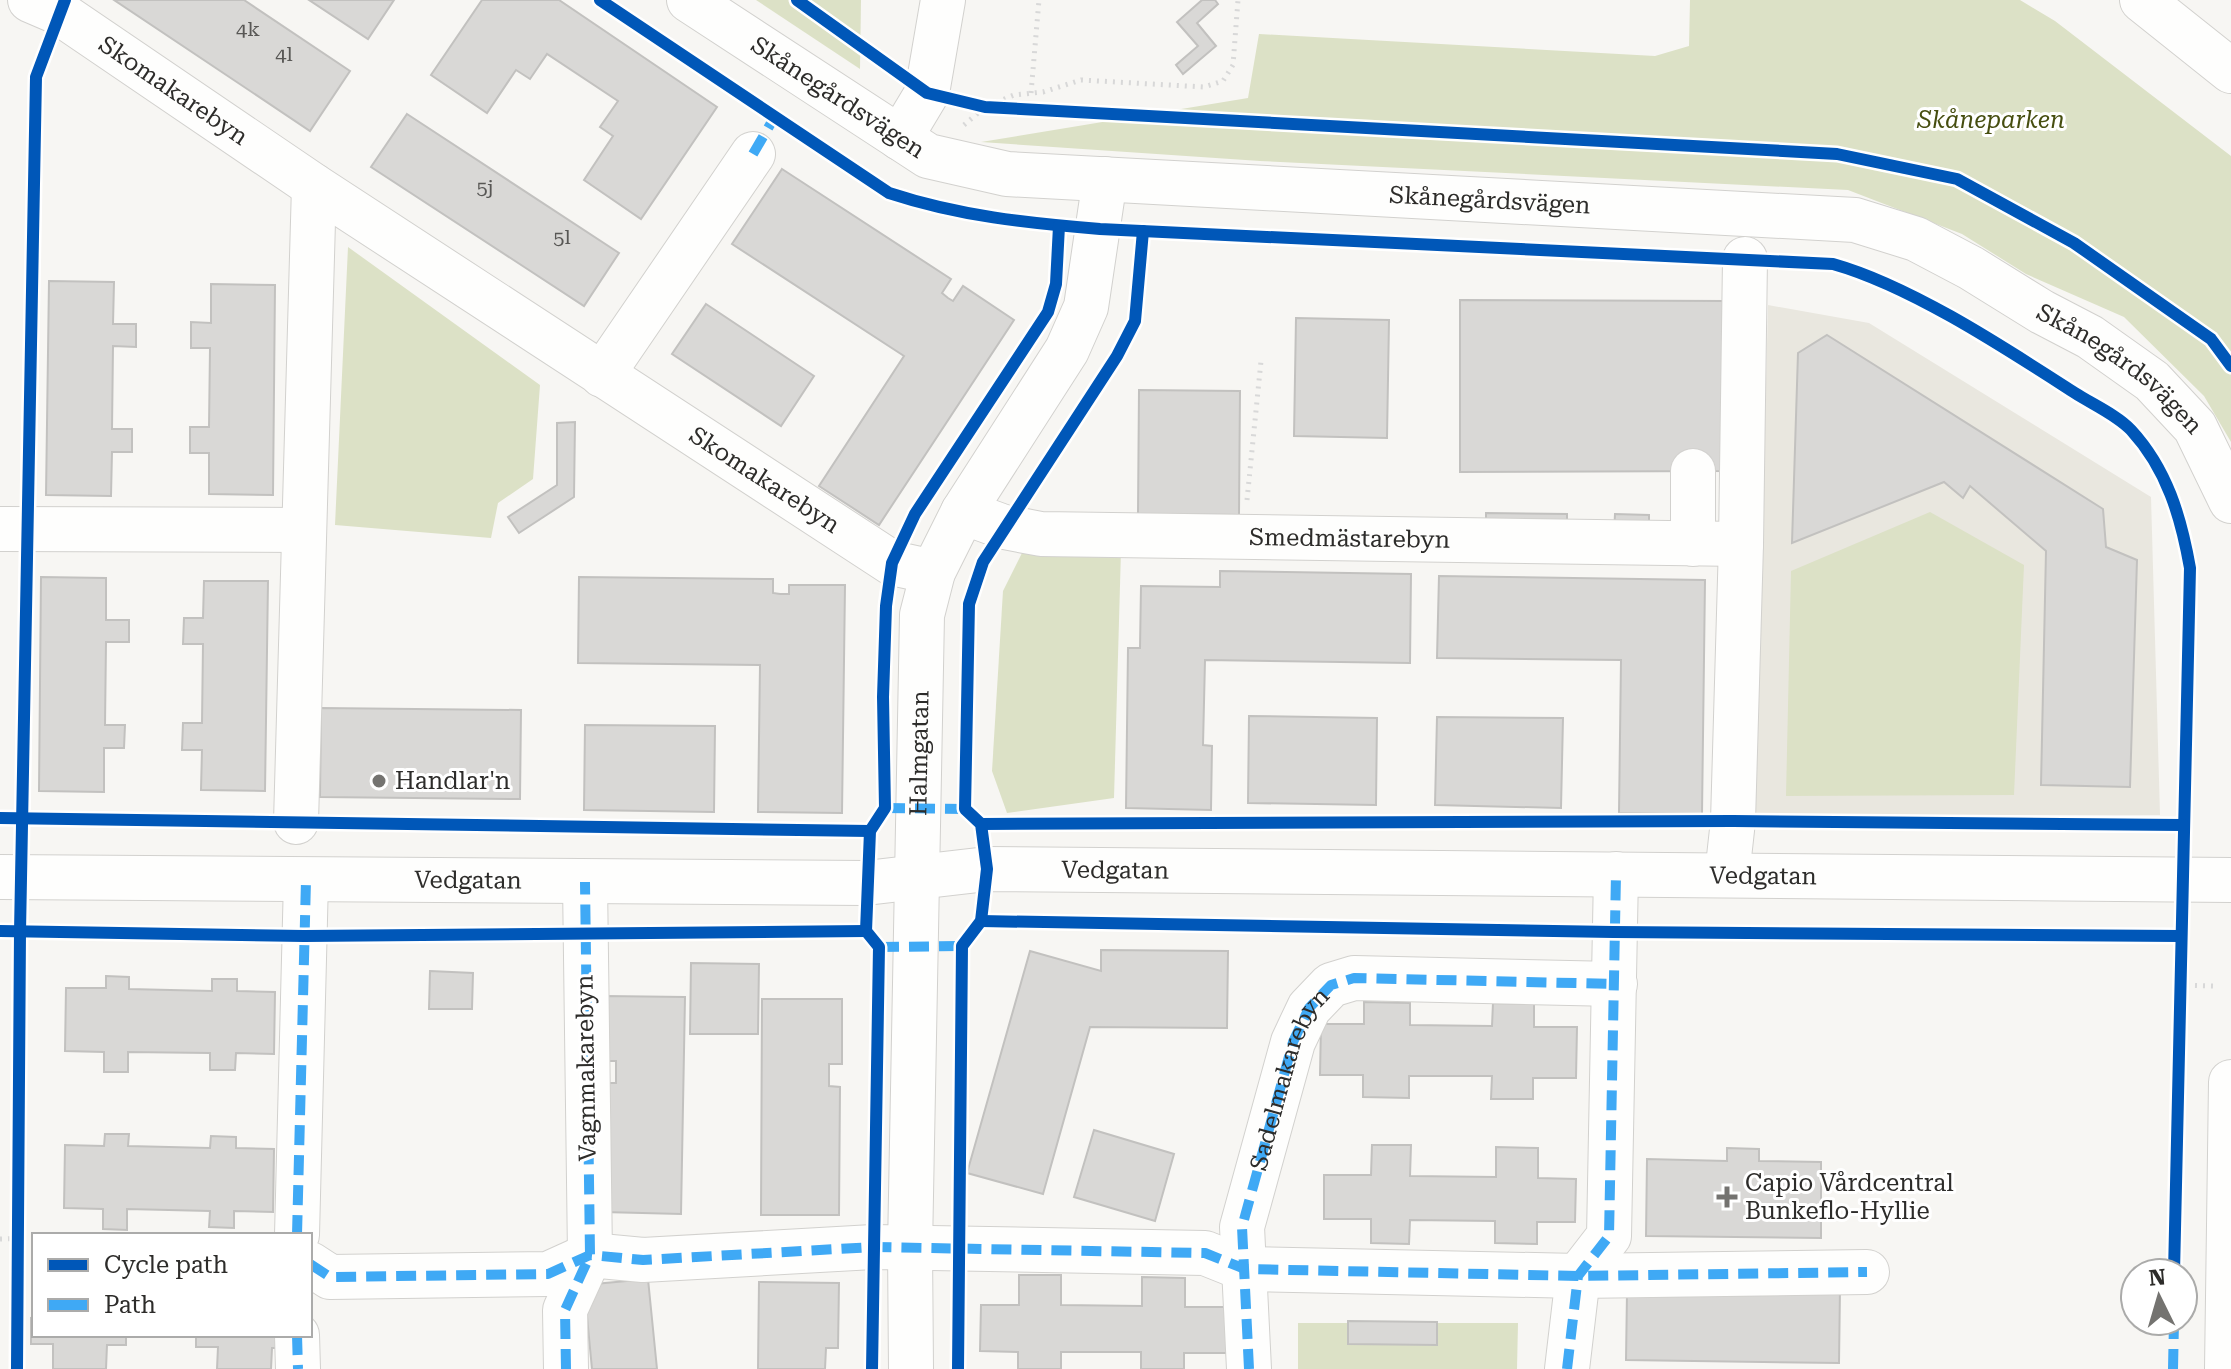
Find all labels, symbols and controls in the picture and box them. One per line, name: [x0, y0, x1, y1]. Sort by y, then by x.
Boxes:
house number: 4k: [236, 17, 260, 41]
street label: Skomakarebyn: [94, 30, 253, 151]
street label: Skånegårdsvägen: [746, 30, 930, 164]
house number: 4l: [275, 42, 293, 66]
park label: Skåneparken: [1916, 106, 2065, 134]
house number: 5j: [476, 175, 494, 199]
street label: Skånegårdsvägen: [1388, 181, 1591, 220]
house number: 5l: [553, 225, 571, 249]
street label: Skånegårdsvägen: [2032, 298, 2208, 440]
street label: Skomakarebyn: [684, 421, 845, 539]
street label: Smedmästarebyn: [1249, 523, 1450, 554]
street label: Halmgatan: [904, 690, 935, 816]
place label: Handlar'n: [395, 767, 510, 795]
marker: Handlar'n: [370, 772, 388, 790]
street label: Vedgatan: [1061, 856, 1169, 885]
street label: Vedgatan: [1709, 861, 1817, 890]
street label: Vedgatan: [414, 866, 522, 895]
street label: Vagnmakarebyn: [570, 974, 602, 1162]
street label: Sadelmakarebyn: [1244, 982, 1335, 1174]
place label: Capio Vårdcentral Bunkeflo-Hyllie: [1745, 1169, 1954, 1225]
marker: Capio Vårdcentral Bunkeflo-Hyllie: [1716, 1186, 1738, 1208]
legend: [32, 1233, 312, 1337]
text: Cycle path: [104, 1251, 228, 1279]
north arrow: [2119, 1257, 2199, 1337]
text: N: [2148, 1264, 2167, 1291]
text: Path: [104, 1291, 156, 1319]

